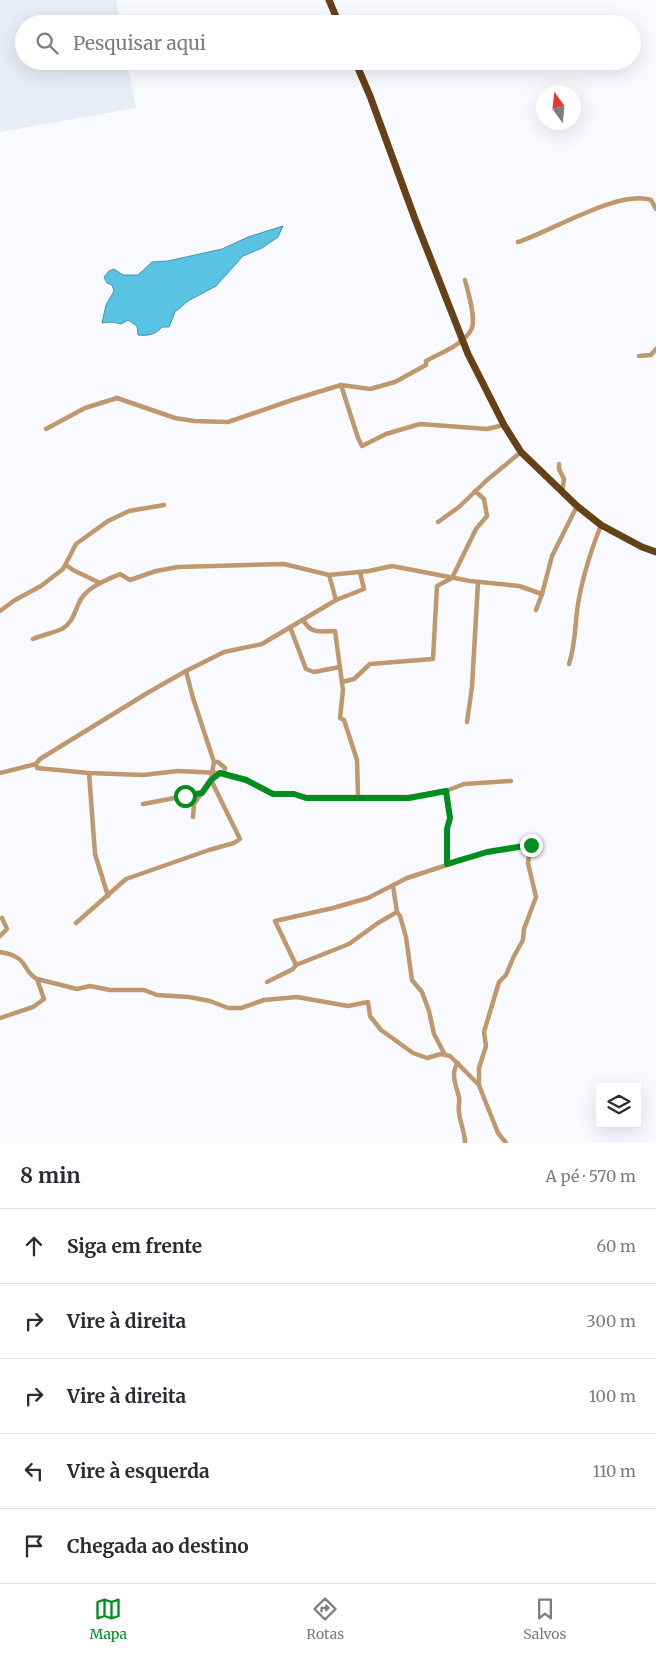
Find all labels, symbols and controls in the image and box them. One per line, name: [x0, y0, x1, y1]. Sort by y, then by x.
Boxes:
search box: [15, 15, 641, 70]
icon: search: [33, 29, 61, 57]
text: Pesquisar aqui: [73, 31, 206, 55]
north arrow: [536, 85, 581, 130]
route start: [174, 785, 197, 808]
route end: [520, 834, 543, 857]
map controls: [596, 1083, 641, 1128]
button: layers: [596, 1083, 641, 1128]
text: 8 min: [20, 1162, 81, 1189]
text: A pé · 570 m: [546, 1166, 636, 1186]
icon: ahead: [20, 1232, 48, 1260]
text: Siga em frente: [67, 1234, 202, 1258]
text: 60 m: [596, 1236, 636, 1256]
icon: right: [20, 1307, 48, 1335]
text: Vire à direita: [67, 1309, 186, 1333]
text: 300 m: [587, 1311, 636, 1331]
icon: right: [20, 1382, 48, 1410]
text: Vire à direita: [67, 1384, 186, 1408]
text: 100 m: [589, 1386, 636, 1406]
icon: left: [20, 1457, 48, 1485]
text: Vire à esquerda: [67, 1459, 210, 1483]
text: 110 m: [593, 1461, 636, 1481]
icon: arrive: [20, 1532, 48, 1560]
text: Chegada ao destino: [67, 1534, 249, 1558]
tab: Mapa: [90, 1595, 127, 1643]
tab: Rotas: [306, 1595, 344, 1643]
tab: Salvos: [523, 1595, 566, 1643]

